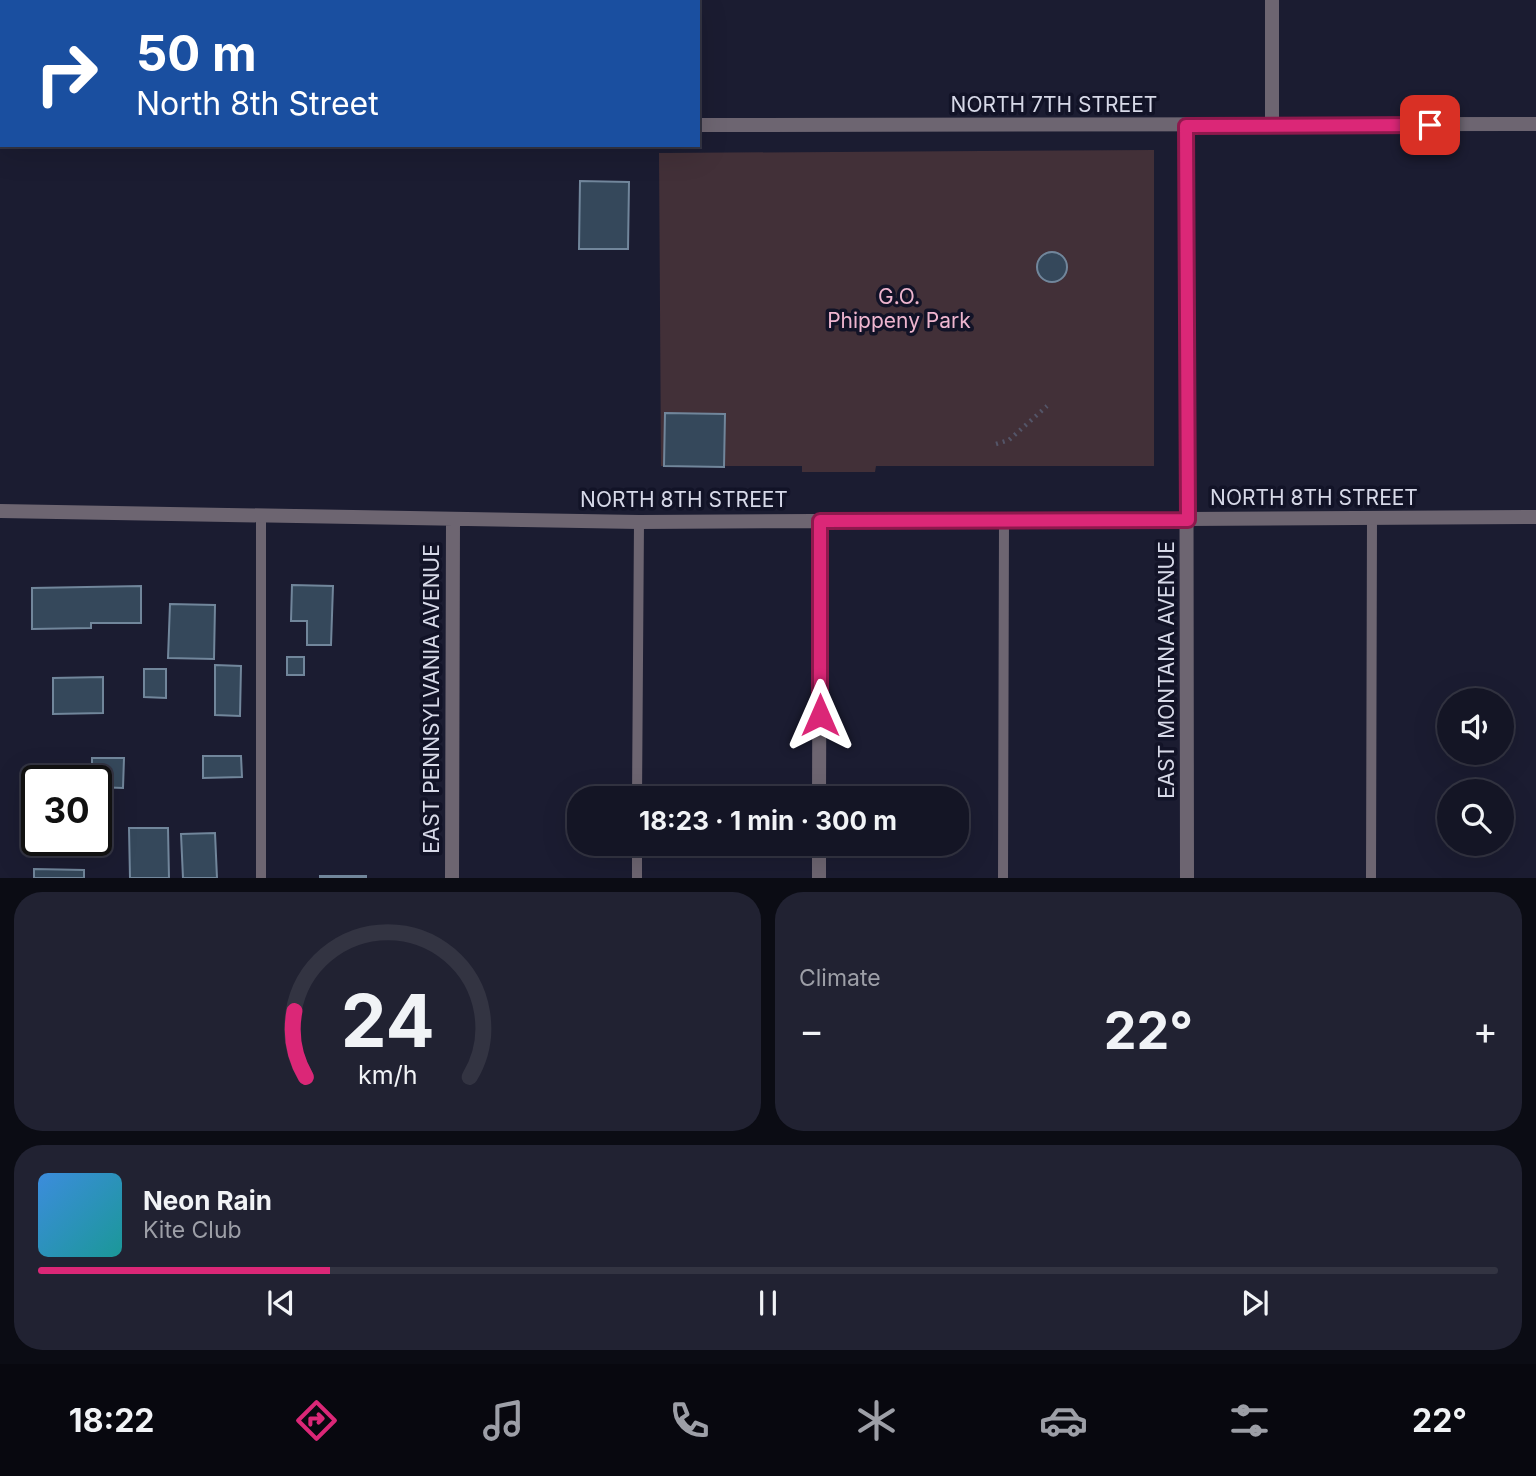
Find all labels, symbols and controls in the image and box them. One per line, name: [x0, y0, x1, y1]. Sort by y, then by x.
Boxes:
text: 50 m: [136, 24, 257, 83]
icon: right: [21, 28, 112, 119]
text: North 8th Street: [136, 84, 379, 123]
street label: NORTH 7TH STREET: [951, 92, 1157, 117]
pin: [1400, 95, 1460, 155]
icon: arrive: [1411, 106, 1449, 144]
park label: G.O. Phippeny Park: [827, 284, 971, 333]
street label: NORTH 8TH STREET: [1210, 485, 1418, 510]
street label: NORTH 8TH STREET: [580, 487, 788, 512]
street label: EAST MONTANA AVENUE: [1154, 541, 1179, 799]
street label: EAST PENNSYLVANIA AVENUE: [419, 544, 444, 854]
position arrow: [783, 678, 857, 752]
map controls: [1437, 688, 1514, 856]
button: sound: [1437, 688, 1514, 765]
speed limit sign: 30: [21, 765, 112, 856]
button: search: [1437, 779, 1514, 856]
text: 18:23 · 1 min · 300 m: [639, 805, 897, 836]
text: Climate: [799, 964, 881, 992]
text: 24: [341, 977, 434, 1066]
text: 22°: [1104, 999, 1193, 1062]
text: −: [799, 1007, 824, 1053]
text: +: [1473, 1007, 1498, 1053]
text: km/h: [358, 1060, 417, 1090]
text: Neon Rain: [143, 1185, 272, 1216]
text: Kite Club: [143, 1216, 242, 1244]
icon: previous: [262, 1284, 300, 1322]
icon: pause: [749, 1284, 787, 1322]
icon: next: [1236, 1284, 1274, 1322]
icon: directions: [292, 1396, 341, 1445]
icon: music: [479, 1396, 528, 1445]
icon: phone: [665, 1396, 714, 1445]
icon: climate: [852, 1396, 901, 1445]
icon: car: [1039, 1396, 1088, 1445]
icon: filters: [1225, 1396, 1274, 1445]
text: 18:22: [69, 1401, 154, 1440]
text: 22°: [1412, 1401, 1467, 1440]

